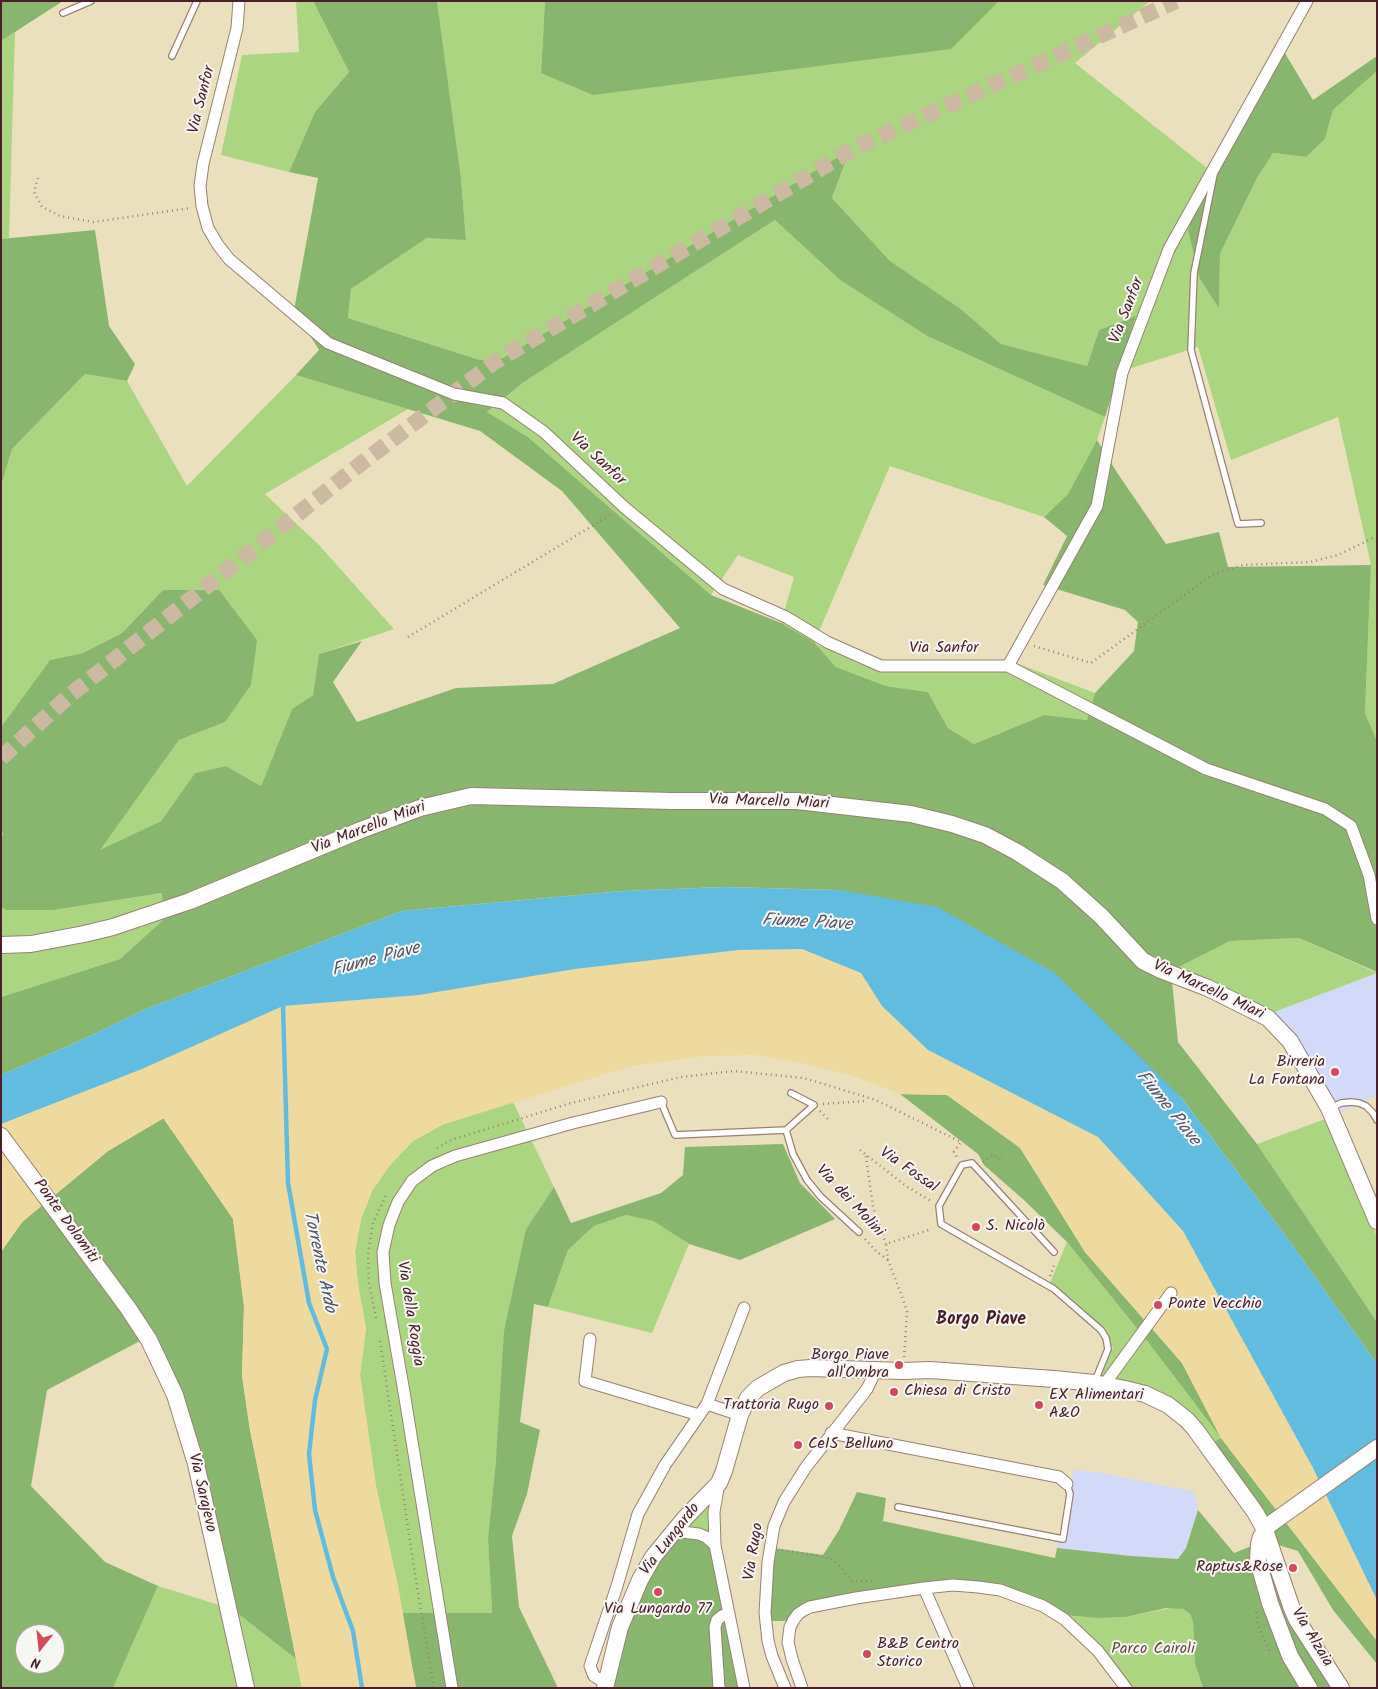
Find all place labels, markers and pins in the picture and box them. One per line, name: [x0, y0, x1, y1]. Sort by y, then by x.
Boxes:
place label: Birreria La Fontana: [1248, 1053, 1325, 1091]
marker: Birreria La Fontana: [1329, 1066, 1341, 1078]
place label: S. Nicolò: [986, 1217, 1045, 1237]
marker: S. Nicolò: [970, 1221, 982, 1233]
place label: Ponte Vecchio: [1168, 1295, 1262, 1315]
marker: Ponte Vecchio: [1152, 1299, 1164, 1311]
place label: Borgo Piave all'Ombra: [811, 1346, 889, 1384]
marker: Borgo Piave all'Ombra: [893, 1359, 905, 1371]
place label: Chiesa di Cristo: [904, 1382, 1011, 1402]
marker: Chiesa di Cristo: [888, 1386, 900, 1398]
place label: EX Alimentari A&O: [1049, 1386, 1143, 1424]
place label: Trattoria Rugo: [723, 1396, 819, 1416]
marker: EX Alimentari A&O: [1033, 1399, 1045, 1411]
marker: Trattoria Rugo: [823, 1400, 835, 1412]
place label: CeIS Belluno: [808, 1435, 893, 1455]
marker: CeIS Belluno: [792, 1439, 804, 1451]
place label: Raptus&Rose: [1196, 1558, 1283, 1578]
marker: Raptus&Rose: [1287, 1562, 1299, 1574]
marker: Via Lungardo 77: [652, 1586, 664, 1598]
place label: Via Lungardo 77: [604, 1600, 712, 1620]
place label: B&B Centro Storico: [877, 1635, 959, 1673]
marker: B&B Centro Storico: [861, 1648, 873, 1660]

